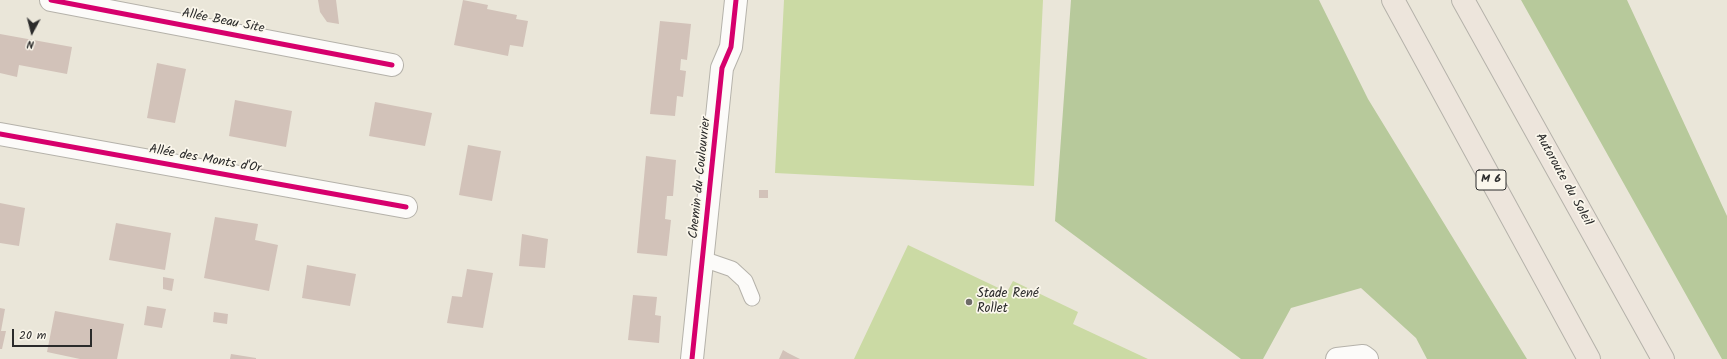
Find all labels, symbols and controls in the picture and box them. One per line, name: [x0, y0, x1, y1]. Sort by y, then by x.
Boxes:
street label: Allée Beau Site: [180, 6, 266, 38]
north arrow: [12, 12, 52, 52]
text: N: [26, 35, 35, 53]
street label: Chemin du Coulouvrier: [687, 116, 715, 240]
street label: Autoroute du Soleil: [1531, 131, 1595, 229]
street label: Allée des Monts d'Or: [148, 142, 262, 178]
road number: M 6: [1476, 170, 1506, 190]
place label: Stade René Rollet: [977, 287, 1039, 318]
marker: Stade René Rollet: [964, 297, 974, 307]
scale bar: [14, 321, 94, 347]
text: 20 m: [19, 326, 46, 345]

